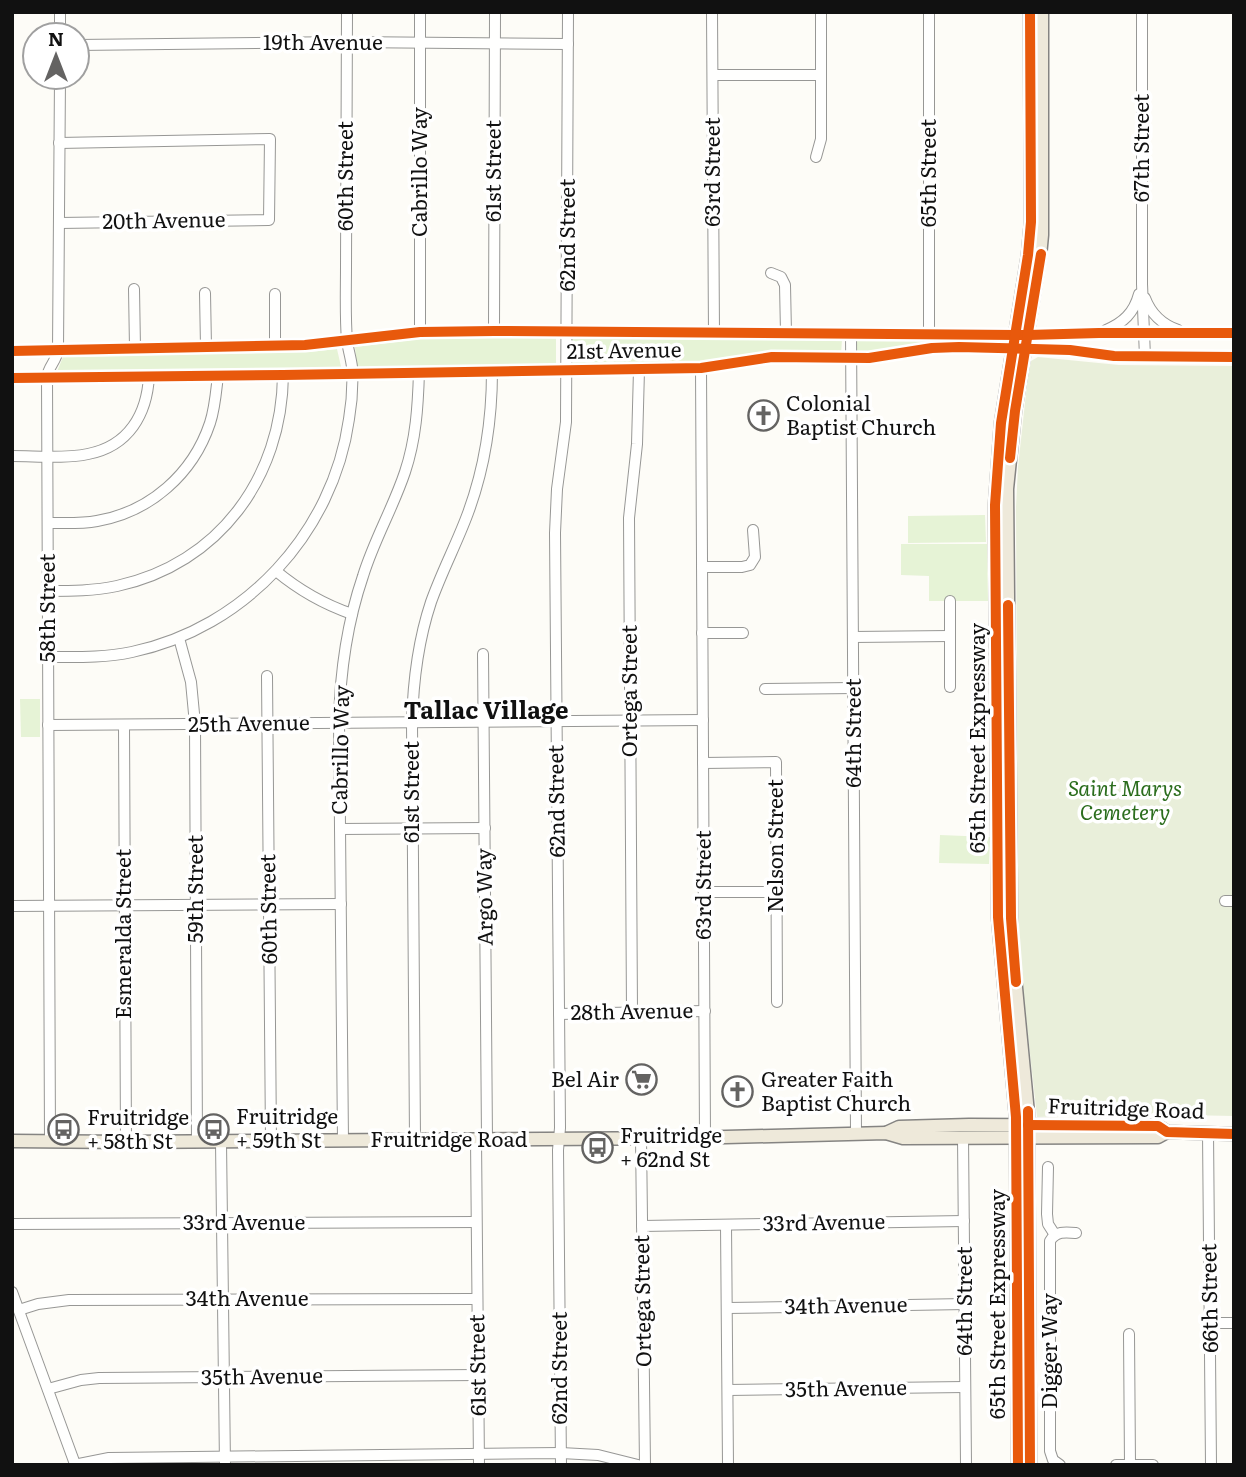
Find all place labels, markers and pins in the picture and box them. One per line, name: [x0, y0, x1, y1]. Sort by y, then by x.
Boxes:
place label: Colonial Baptist Church: [786, 386, 936, 441]
church icon: Colonial Baptist Church: [746, 399, 780, 433]
place label: Bel Air: [551, 1062, 619, 1093]
place label: Greater Faith Baptist Church: [761, 1062, 911, 1117]
supermarket icon: Bel Air: [625, 1063, 659, 1097]
church icon: Greater Faith Baptist Church: [721, 1075, 755, 1109]
place label: Fruitridge + 59th St: [236, 1099, 338, 1154]
place label: Fruitridge + 58th St: [87, 1100, 189, 1155]
bus stop icon: Fruitridge + 59th St: [196, 1112, 230, 1146]
bus stop icon: Fruitridge + 58th St: [47, 1113, 81, 1147]
place label: Fruitridge + 62nd St: [620, 1118, 722, 1173]
bus stop icon: Fruitridge + 62nd St: [580, 1131, 614, 1165]

